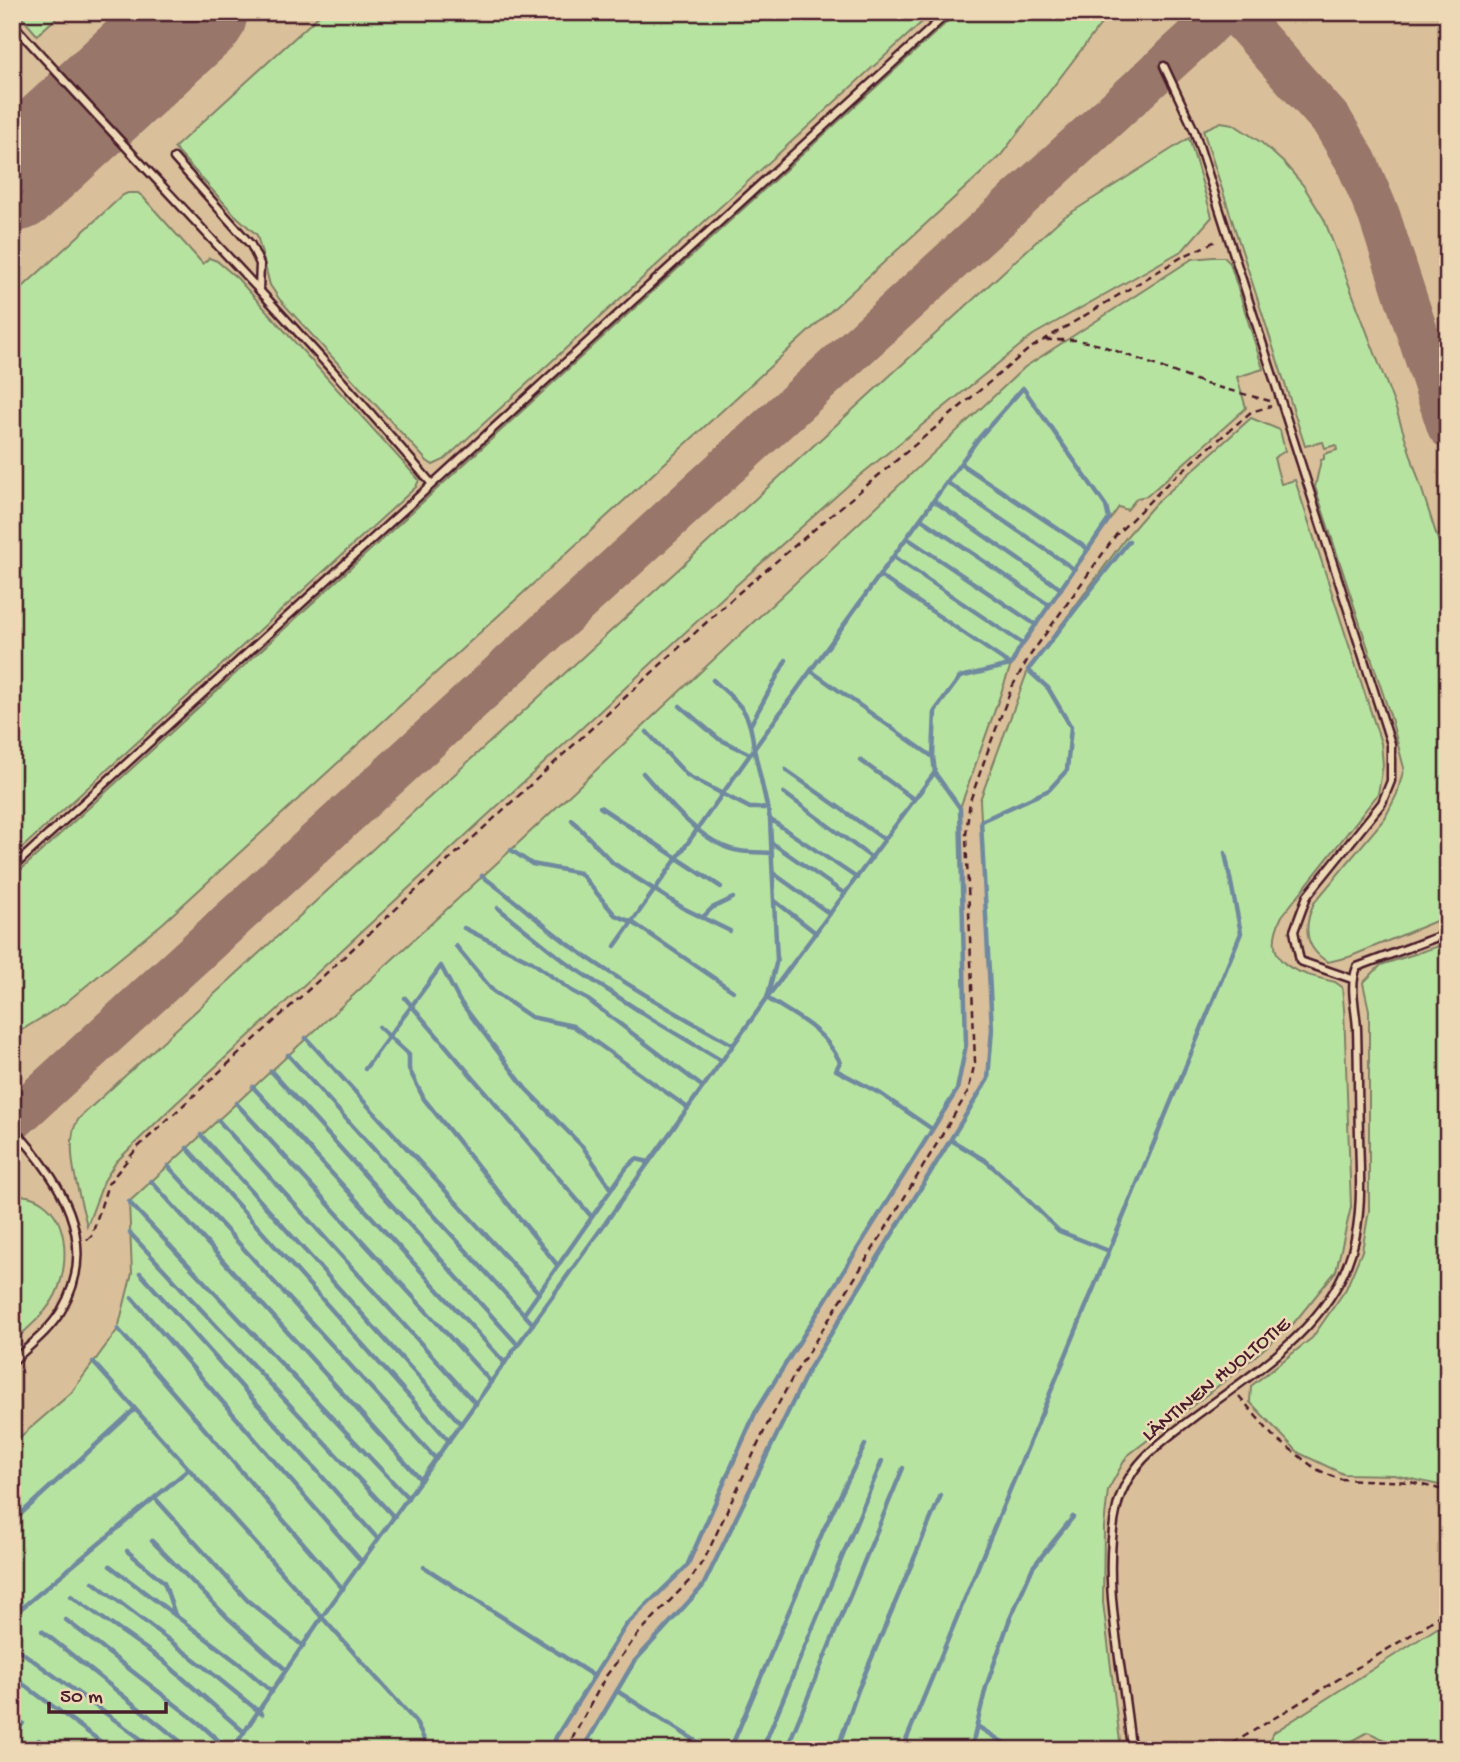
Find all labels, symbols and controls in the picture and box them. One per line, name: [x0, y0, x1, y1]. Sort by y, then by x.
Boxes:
street label: LÄNTINEN HUOLTOTIE: [1138, 1313, 1297, 1448]
scale bar: [49, 1671, 166, 1715]
text: 50 m: [60, 1686, 103, 1711]

